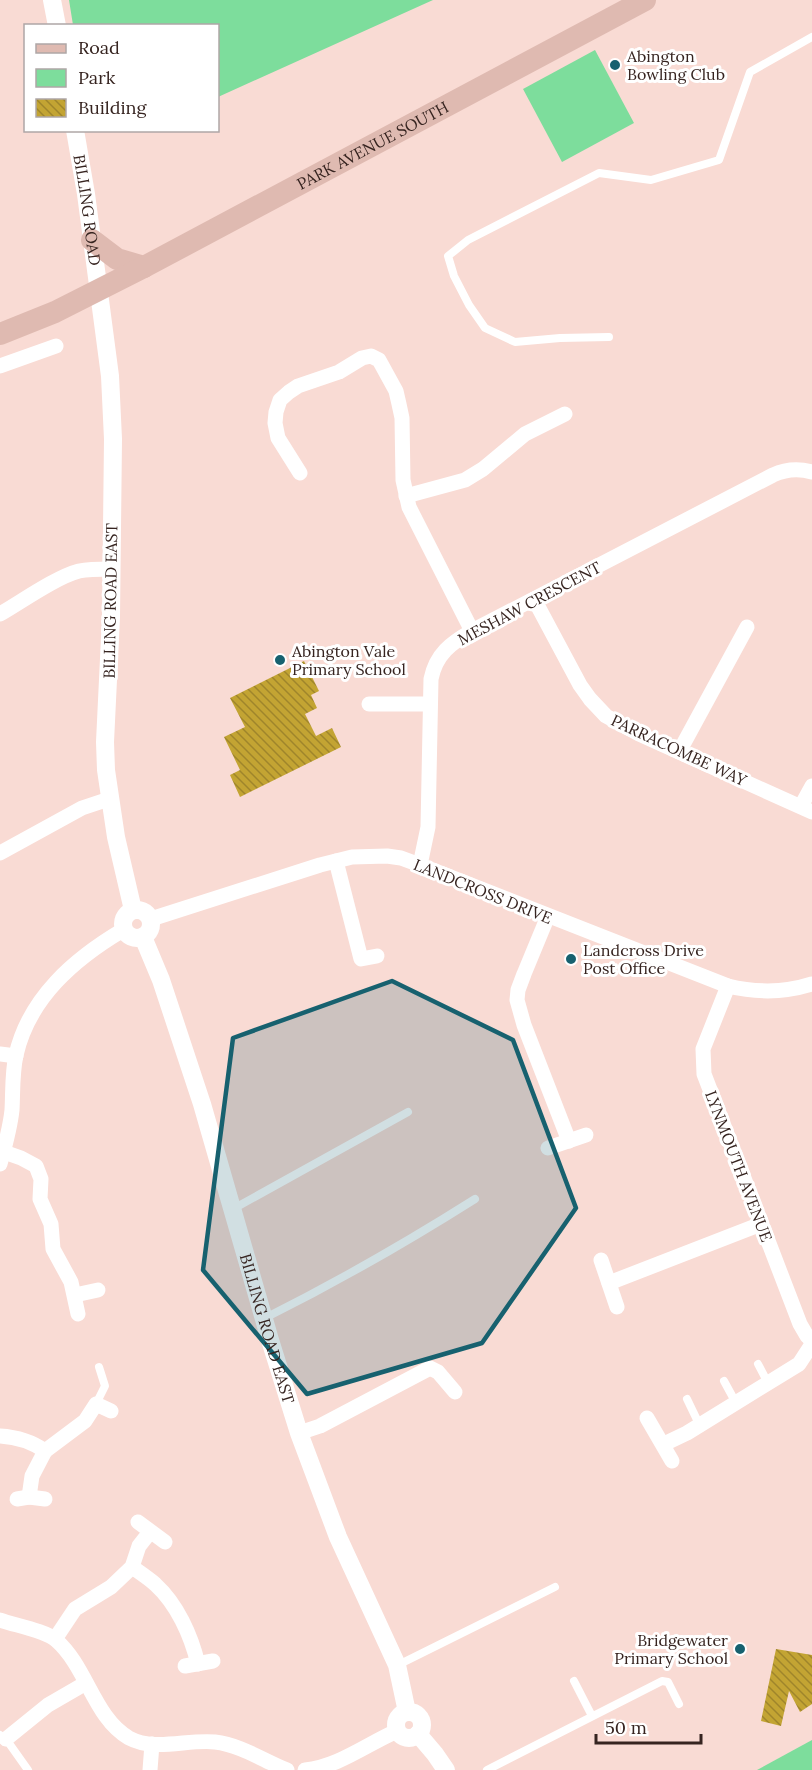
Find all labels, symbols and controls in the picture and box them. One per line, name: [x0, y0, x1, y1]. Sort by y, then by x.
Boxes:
legend: [24, 24, 219, 132]
text: Road: [78, 36, 120, 59]
place label: Abington Bowling Club: [626, 46, 725, 84]
marker: Abington Bowling Club: [608, 58, 622, 72]
text: Park: [78, 66, 116, 89]
text: Building: [78, 96, 148, 119]
street label: PARK AVENUE SOUTH: [293, 97, 452, 194]
street label: BILLING ROAD: [69, 153, 105, 267]
street label: BILLING ROAD EAST: [99, 523, 121, 679]
street label: MESHAW CRESCENT: [454, 557, 604, 649]
place label: Abington Vale Primary School: [291, 641, 406, 679]
marker: Abington Vale Primary School: [273, 653, 287, 667]
street label: PARRACOMBE WAY: [608, 710, 751, 791]
street label: LANDCROSS DRIVE: [411, 854, 555, 928]
place label: Landcross Drive Post Office: [583, 940, 704, 978]
marker: Landcross Drive Post Office: [564, 952, 578, 966]
street label: LYNMOUTH AVENUE: [701, 1088, 777, 1245]
street label: BILLING ROAD EAST: [236, 1251, 299, 1406]
place label: Bridgewater Primary School: [614, 1630, 728, 1668]
marker: Bridgewater Primary School: [733, 1642, 747, 1656]
scale bar: [596, 1707, 701, 1745]
text: 50 m: [605, 1716, 647, 1739]

